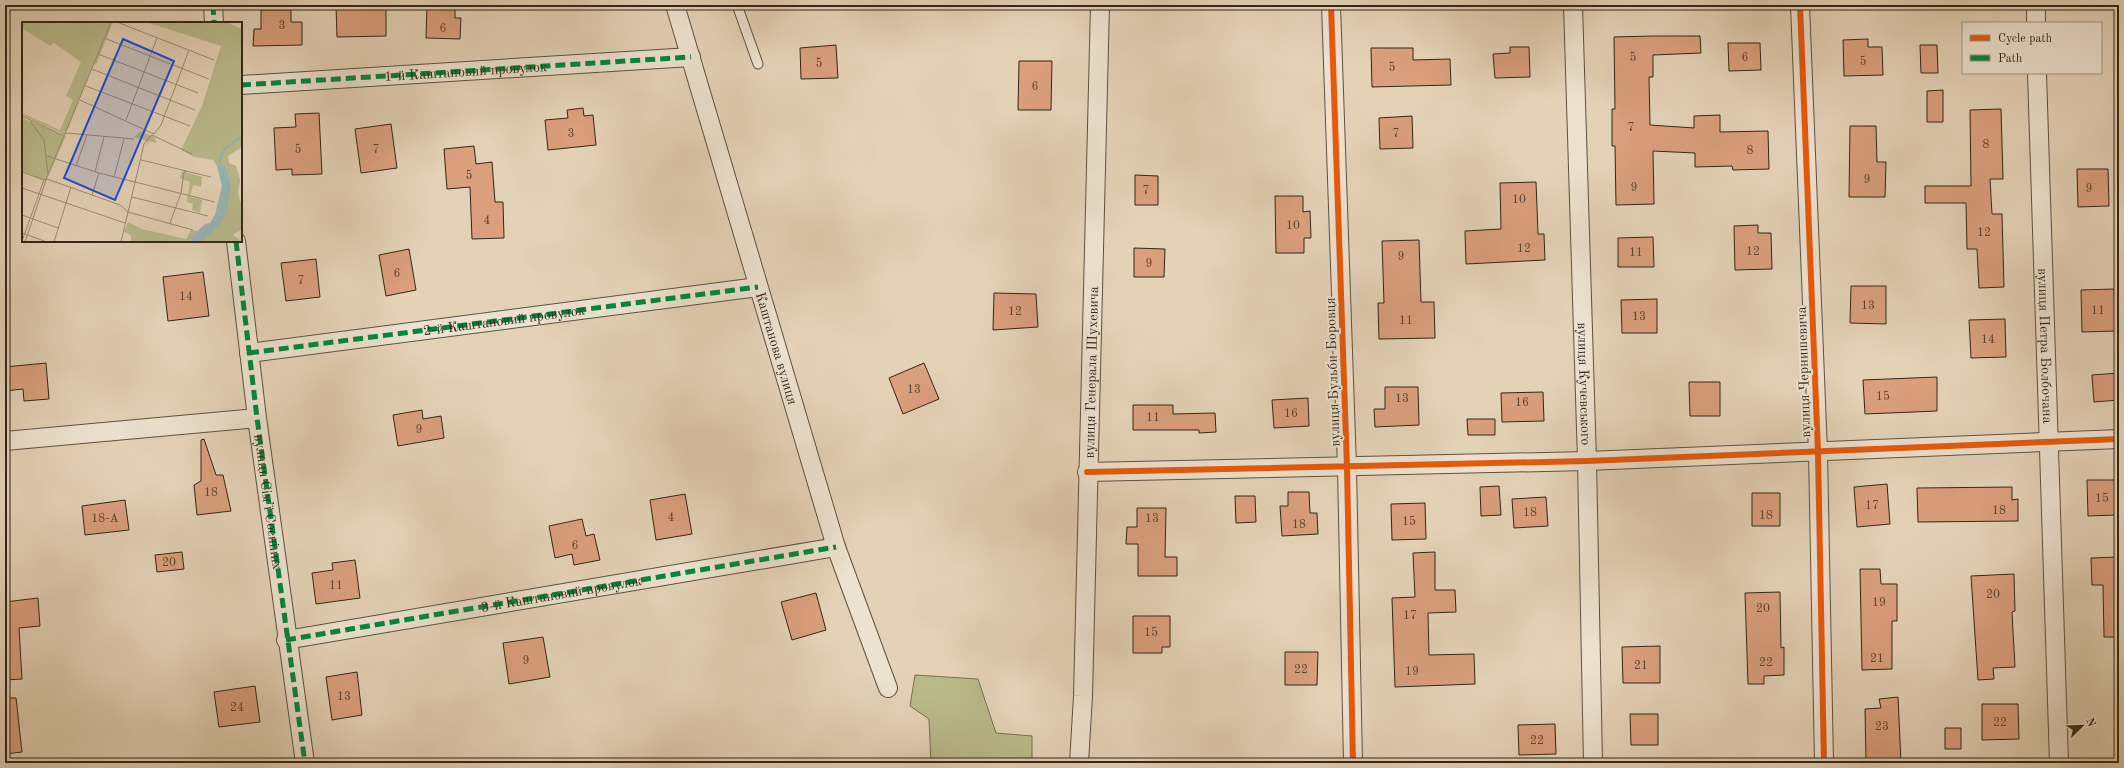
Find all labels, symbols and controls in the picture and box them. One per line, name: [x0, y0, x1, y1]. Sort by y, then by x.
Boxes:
house number: 3: [279, 20, 285, 32]
inset map: [22, 22, 242, 242]
legend: [1962, 22, 2102, 74]
house number: 6: [440, 23, 447, 35]
text: Cycle path: [1998, 33, 2053, 45]
house number: 5: [1630, 51, 1637, 64]
house number: 6: [1742, 52, 1749, 64]
text: Path: [1998, 53, 2023, 65]
house number: 5: [1860, 55, 1867, 68]
house number: 5: [816, 57, 823, 70]
street label: 1-й Каштановий провулок: [384, 60, 547, 84]
house number: 5: [1389, 61, 1396, 74]
house number: 6: [1032, 81, 1039, 93]
house number: 7: [1628, 122, 1634, 134]
house number: 3: [568, 128, 574, 140]
house number: 7: [1393, 128, 1399, 140]
house number: 8: [1983, 139, 1990, 151]
house number: 5: [295, 143, 302, 156]
house number: 7: [373, 144, 379, 156]
house number: 8: [1747, 145, 1754, 157]
house number: 5: [466, 169, 473, 182]
house number: 9: [1864, 174, 1870, 186]
house number: 9: [1631, 182, 1637, 194]
house number: 9: [2086, 183, 2092, 195]
house number: 7: [1143, 185, 1149, 197]
house number: 10: [1512, 194, 1526, 206]
house number: 4: [484, 215, 491, 227]
house number: 10: [1286, 220, 1300, 232]
house number: 12: [1977, 227, 1991, 239]
house number: 12: [1517, 243, 1531, 255]
house number: 12: [1746, 246, 1760, 258]
house number: 11: [1629, 247, 1643, 259]
house number: 9: [1398, 251, 1404, 263]
house number: 9: [1146, 258, 1152, 270]
house number: 6: [394, 268, 401, 280]
street label: вулиця Петра Болбочана: [2035, 268, 2054, 424]
house number: 7: [298, 275, 304, 287]
street label: вулиця Генерала Шухевича: [1083, 286, 1101, 458]
house number: 14: [179, 291, 193, 303]
street label: Каштанова вулиця: [753, 291, 799, 406]
street label: вулиця Бульби-Боровця: [1323, 297, 1343, 447]
house number: 13: [1861, 300, 1875, 312]
street label: 2-й Каштановий провулок: [422, 304, 586, 338]
house number: 11: [2091, 305, 2105, 317]
house number: 12: [1008, 306, 1022, 318]
street label: вулиця Чернишевича: [1795, 306, 1813, 438]
house number: 13: [1632, 311, 1646, 323]
house number: 11: [1399, 315, 1413, 327]
street label: вулиця Кучевського: [1575, 322, 1593, 446]
house number: 14: [1981, 334, 1995, 346]
house number: 13: [907, 384, 921, 396]
house number: 15: [1876, 390, 1890, 403]
house number: 13: [1395, 393, 1409, 405]
house number: 16: [1515, 397, 1529, 409]
house number: 16: [1284, 408, 1298, 420]
house number: 11: [1146, 412, 1160, 424]
house number: 9: [416, 424, 422, 436]
street label: вулиця Сім’ї Сосніних: [251, 434, 284, 571]
house number: 18: [204, 487, 218, 499]
house number: 15: [2095, 492, 2109, 505]
house number: 17: [1865, 500, 1879, 512]
house number: 18: [1992, 505, 2006, 517]
house number: 18: [1523, 507, 1537, 519]
house number: 18: [1759, 510, 1773, 522]
house number: 4: [668, 512, 675, 524]
house number: 18-А: [91, 513, 119, 525]
house number: 13: [1145, 513, 1159, 525]
house number: 15: [1402, 515, 1416, 528]
house number: 18: [1292, 519, 1306, 531]
house number: 6: [572, 540, 579, 552]
house number: 20: [162, 557, 176, 569]
street label: 3-й Каштановий провулок: [480, 574, 643, 615]
house number: 11: [329, 580, 343, 592]
house number: 20: [1986, 589, 2000, 601]
house number: 19: [1872, 597, 1886, 609]
house number: 20: [1756, 603, 1770, 615]
house number: 17: [1403, 610, 1417, 622]
house number: 15: [1144, 626, 1158, 639]
house number: 21: [1870, 653, 1884, 665]
house number: 9: [523, 655, 529, 667]
house number: 22: [1759, 657, 1773, 669]
house number: 21: [1634, 660, 1648, 672]
house number: 22: [1294, 664, 1308, 676]
house number: 19: [1405, 666, 1419, 678]
house number: 13: [337, 691, 351, 703]
house number: 24: [230, 702, 244, 714]
north arrow: [2062, 706, 2102, 746]
house number: 22: [1993, 717, 2007, 729]
text: N: [2083, 717, 2097, 729]
house number: 23: [1875, 721, 1889, 733]
house number: 22: [1530, 735, 1544, 747]

